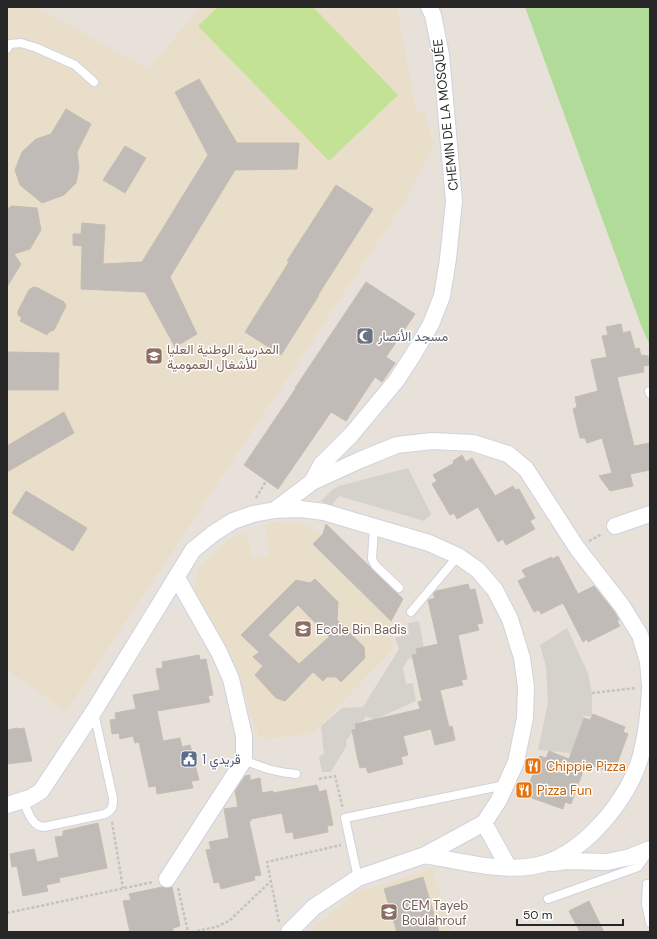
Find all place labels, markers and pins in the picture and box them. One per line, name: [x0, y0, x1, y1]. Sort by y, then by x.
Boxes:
mosque icon: مسجد الأنصار: [355, 326, 375, 346]
place label: مسجد الأنصار: [377, 328, 448, 345]
place label: المدرسة الوطنية العليا للأشغال العمومية: [167, 341, 279, 373]
school or university icon: المدرسة الوطنية العليا للأشغال العمومية: [144, 346, 164, 366]
school or university icon: Ecole Bin Badis: [293, 619, 313, 639]
place label: Ecole Bin Badis: [316, 621, 407, 638]
public building icon: قريدي 1: [179, 749, 199, 769]
place label: قريدي 1: [202, 751, 241, 770]
restaurant icon: Chippie Pizza: [523, 756, 543, 776]
place label: Chippie Pizza: [546, 758, 626, 775]
restaurant icon: Pizza Fun: [514, 780, 534, 800]
place label: Pizza Fun: [537, 782, 592, 799]
place label: CEM Tayeb Boulahrouf: [402, 897, 468, 929]
school or university icon: CEM Tayeb Boulahrouf: [379, 902, 399, 922]

